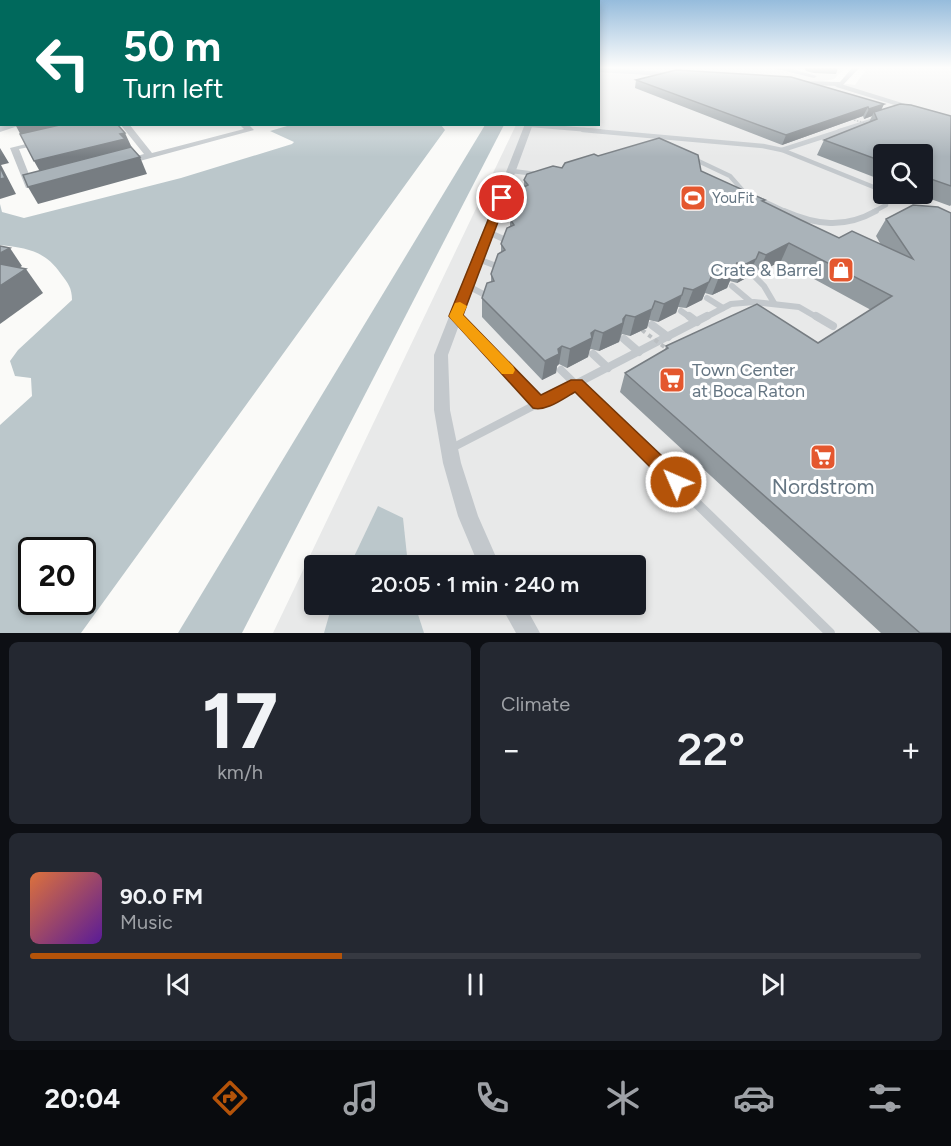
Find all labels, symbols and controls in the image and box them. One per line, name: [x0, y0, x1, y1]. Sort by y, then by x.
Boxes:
text: 50 m: [123, 21, 221, 72]
icon: left: [24, 24, 102, 102]
text: Turn left: [123, 72, 223, 105]
map controls: [873, 144, 933, 204]
button: search: [873, 144, 933, 204]
pin: [476, 172, 527, 223]
icon: arrive: [485, 181, 518, 214]
sports icon: YouFit: [678, 183, 708, 213]
place label: YouFit: [712, 189, 755, 207]
shop icon: Crate & Barrel: [826, 255, 856, 285]
place label: Crate & Barrel: [711, 259, 822, 281]
place label: Town Center at Boca Raton: [692, 359, 805, 402]
supermarket icon: Town Center at Boca Raton: [657, 365, 687, 395]
supermarket icon: Nordstrom: [808, 442, 838, 472]
position arrow: [644, 450, 708, 514]
place label: Nordstrom: [772, 474, 874, 499]
speed limit sign: 20: [18, 537, 96, 615]
text: 20:05 · 1 min · 240 m: [371, 571, 579, 598]
text: 17: [202, 674, 278, 768]
text: Climate: [501, 692, 570, 716]
text: 22°: [677, 722, 745, 776]
text: −: [501, 730, 522, 769]
text: +: [900, 730, 921, 769]
text: km/h: [217, 760, 263, 784]
text: 90.0 FM: [120, 883, 203, 910]
text: Music: [120, 910, 173, 934]
icon: previous: [162, 968, 195, 1001]
icon: pause: [459, 968, 492, 1001]
icon: next: [756, 968, 789, 1001]
icon: directions: [209, 1077, 251, 1119]
icon: music: [340, 1077, 382, 1119]
icon: phone: [471, 1077, 513, 1119]
icon: climate: [602, 1077, 644, 1119]
icon: car: [733, 1077, 775, 1119]
icon: filters: [864, 1077, 906, 1119]
text: 20:04: [45, 1082, 120, 1115]

